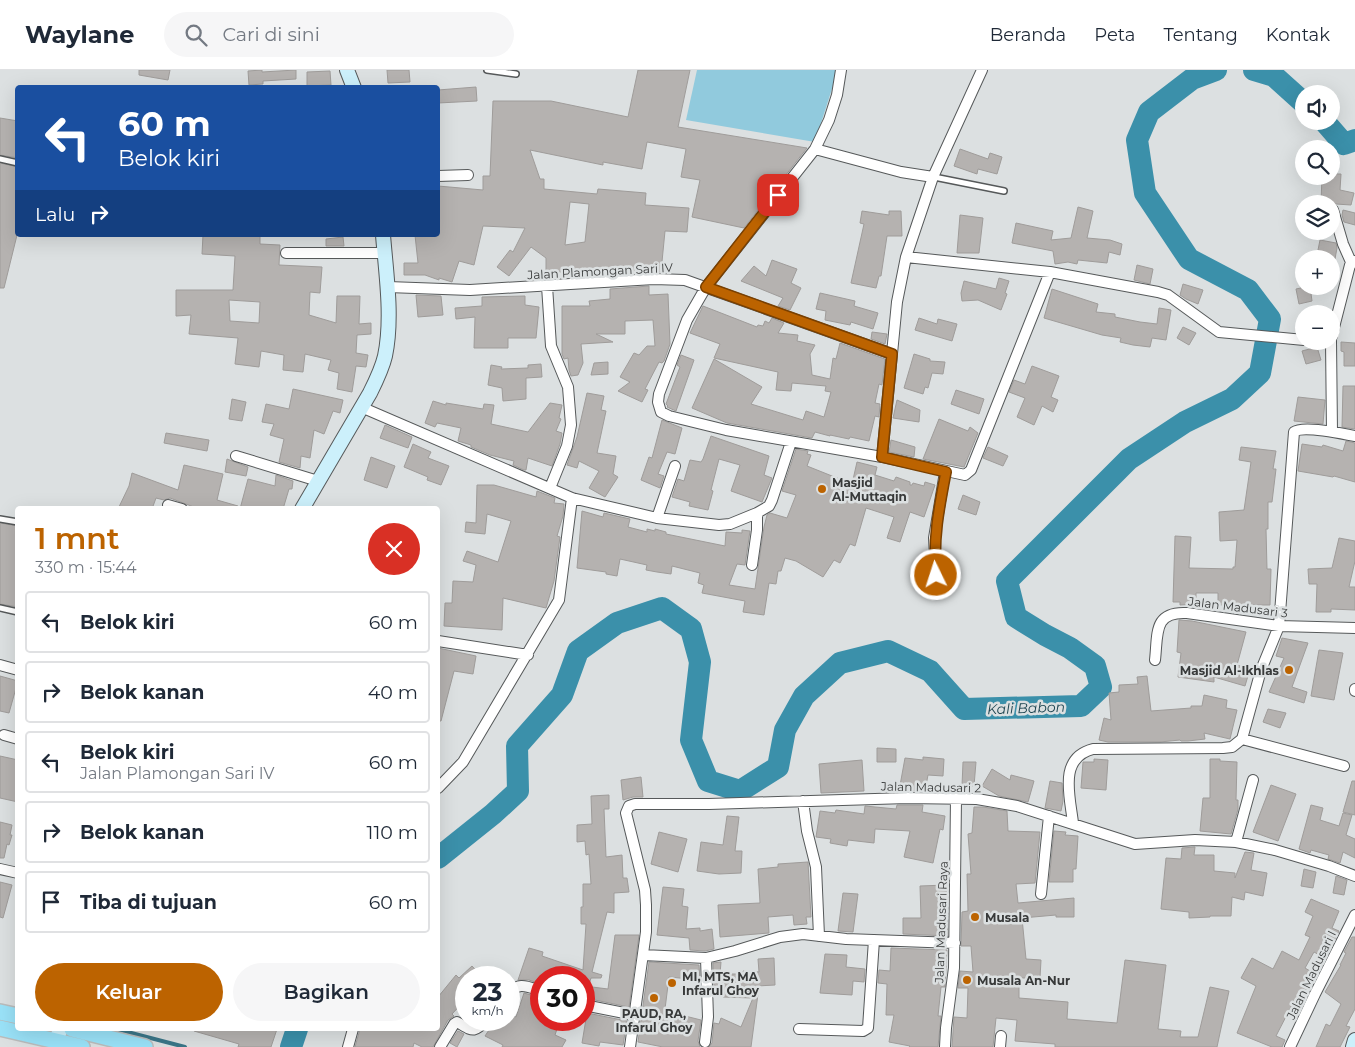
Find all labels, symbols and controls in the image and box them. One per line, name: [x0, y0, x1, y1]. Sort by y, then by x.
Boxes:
search box: [164, 12, 514, 57]
text: Waylane: [25, 20, 134, 49]
icon: search: [182, 21, 210, 49]
text: Cari di sini: [222, 23, 320, 46]
text: Beranda: [990, 24, 1066, 46]
text: Peta: [1094, 24, 1135, 46]
text: Tentang: [1163, 24, 1238, 46]
text: Kontak: [1266, 24, 1330, 46]
map controls: [1295, 85, 1340, 350]
button: sound: [1295, 85, 1340, 130]
text: 60 m: [118, 102, 211, 145]
icon: left: [35, 105, 100, 170]
button: search: [1295, 140, 1340, 185]
text: Belok kiri: [118, 145, 220, 172]
pin: [757, 174, 799, 216]
icon: arrive: [764, 181, 792, 209]
button: layers: [1295, 195, 1340, 240]
icon: right: [85, 200, 113, 228]
text: Lalu: [35, 203, 75, 226]
button: +: [1295, 250, 1340, 295]
street label: Jalan Plamongan Sari IV: [526, 260, 674, 282]
button: −: [1295, 305, 1340, 350]
place label: Masjid Al-Muttaqin: [831, 475, 907, 504]
marker: Masjid Al-Muttaqin: [816, 483, 828, 495]
text: 1 mnt: [35, 520, 120, 557]
button: close: [368, 523, 420, 575]
position arrow: [909, 548, 961, 600]
text: 330 m · 15:44: [35, 558, 137, 577]
street label: Jalan Madusari 3: [1186, 593, 1289, 621]
icon: left: [37, 608, 65, 636]
text: Belok kiri: [80, 611, 175, 634]
text: 60 m: [369, 611, 418, 634]
place label: Masjid Al-Ikhlas: [1180, 663, 1280, 678]
marker: Masjid Al-Ikhlas: [1283, 664, 1295, 676]
icon: right: [37, 678, 65, 706]
text: Belok kanan: [80, 681, 204, 704]
text: 40 m: [368, 681, 418, 704]
water label: Kali Babon: [987, 698, 1065, 718]
text: Belok kiri: [80, 741, 175, 764]
icon: left: [37, 748, 65, 776]
text: 60 m: [369, 751, 418, 774]
text: Jalan Plamongan Sari IV: [80, 764, 275, 783]
street label: Jalan Madusari 2: [880, 779, 981, 795]
icon: right: [37, 818, 65, 846]
text: Belok kanan: [80, 821, 204, 844]
text: 110 m: [367, 821, 418, 844]
street label: Jalan Madusari Raya: [931, 861, 951, 984]
icon: arrive: [37, 888, 65, 916]
text: Tiba di tujuan: [80, 891, 217, 914]
text: 60 m: [369, 891, 418, 914]
place label: Musala: [985, 910, 1030, 925]
marker: Musala: [969, 911, 981, 923]
street label: Jalan Madusari I: [1283, 928, 1339, 1023]
button: Keluar: [35, 963, 223, 1021]
button: Bagikan: [233, 963, 420, 1021]
speed limit sign: 30: [530, 966, 595, 1031]
place label: MI, MTS, MA Infarul Ghoy: [682, 969, 760, 998]
place label: Musala An-Nur: [977, 973, 1070, 988]
marker: Musala An-Nur: [961, 974, 973, 986]
text: 23: [473, 977, 502, 1007]
marker: MI, MTS, MA Infarul Ghoy: [666, 977, 678, 989]
marker: PAUD, RA, Infarul Ghoy: [648, 992, 660, 1004]
text: km/h: [471, 1003, 504, 1018]
place label: PAUD, RA, Infarul Ghoy: [615, 1006, 693, 1035]

